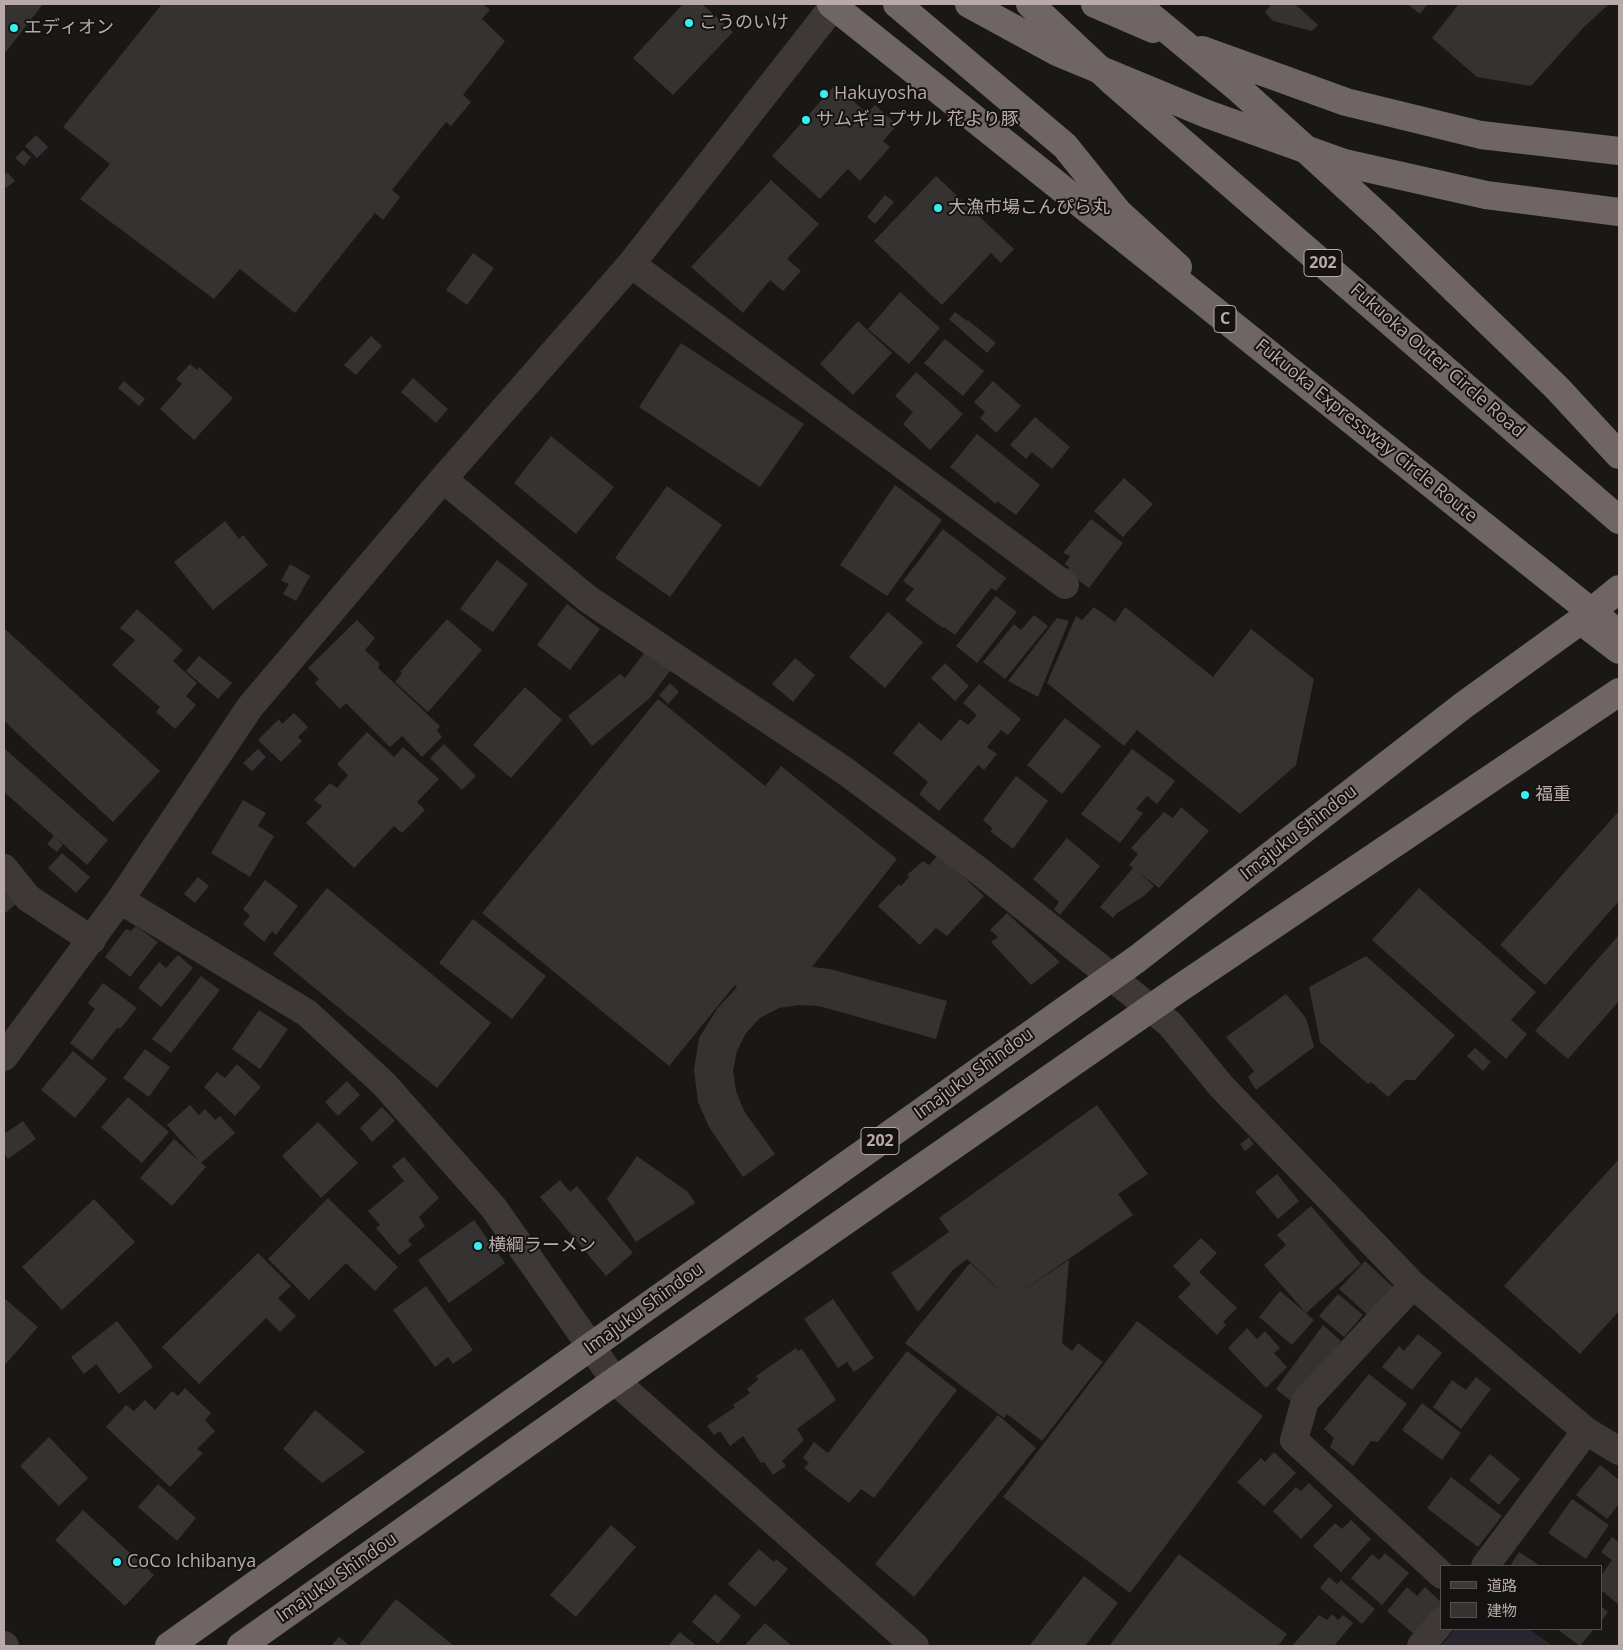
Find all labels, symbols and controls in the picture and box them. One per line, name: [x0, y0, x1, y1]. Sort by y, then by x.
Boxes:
place label: こうのいけ: [699, 12, 789, 34]
place label: エディオン: [24, 17, 114, 39]
marker: こうのいけ: [683, 17, 695, 29]
marker: エディオン: [8, 22, 20, 34]
place label: Hakuyosha: [834, 83, 927, 105]
marker: Hakuyosha: [818, 88, 830, 100]
place label: サムギョプサル 花より豚: [816, 109, 1019, 131]
marker: サムギョプサル 花より豚: [800, 114, 812, 126]
place label: 大漁市場こんぴら丸: [948, 197, 1110, 219]
marker: 大漁市場こんぴら丸: [932, 202, 944, 214]
road number: 202: [1304, 250, 1342, 276]
street label: Fukuoka Outer Circle Road: [1346, 280, 1528, 442]
road number: C: [1214, 306, 1236, 332]
street label: Fukuoka Expressway Circle Route: [1251, 335, 1481, 527]
street label: Imajuku Shindou: [1236, 781, 1362, 885]
place label: 福重: [1535, 784, 1571, 806]
marker: 福重: [1519, 789, 1531, 801]
street label: Imajuku Shindou: [910, 1024, 1038, 1124]
road number: 202: [861, 1128, 899, 1154]
place label: 横綱ラーメン: [488, 1235, 596, 1257]
marker: 横綱ラーメン: [472, 1240, 484, 1252]
street label: Imajuku Shindou: [580, 1259, 708, 1359]
street label: Imajuku Shindou: [273, 1528, 401, 1628]
place label: CoCo Ichibanya: [127, 1551, 256, 1573]
marker: CoCo Ichibanya: [111, 1556, 123, 1568]
legend: [1440, 1565, 1603, 1630]
text: 道路: [1487, 1575, 1517, 1595]
text: 建物: [1487, 1600, 1517, 1620]

